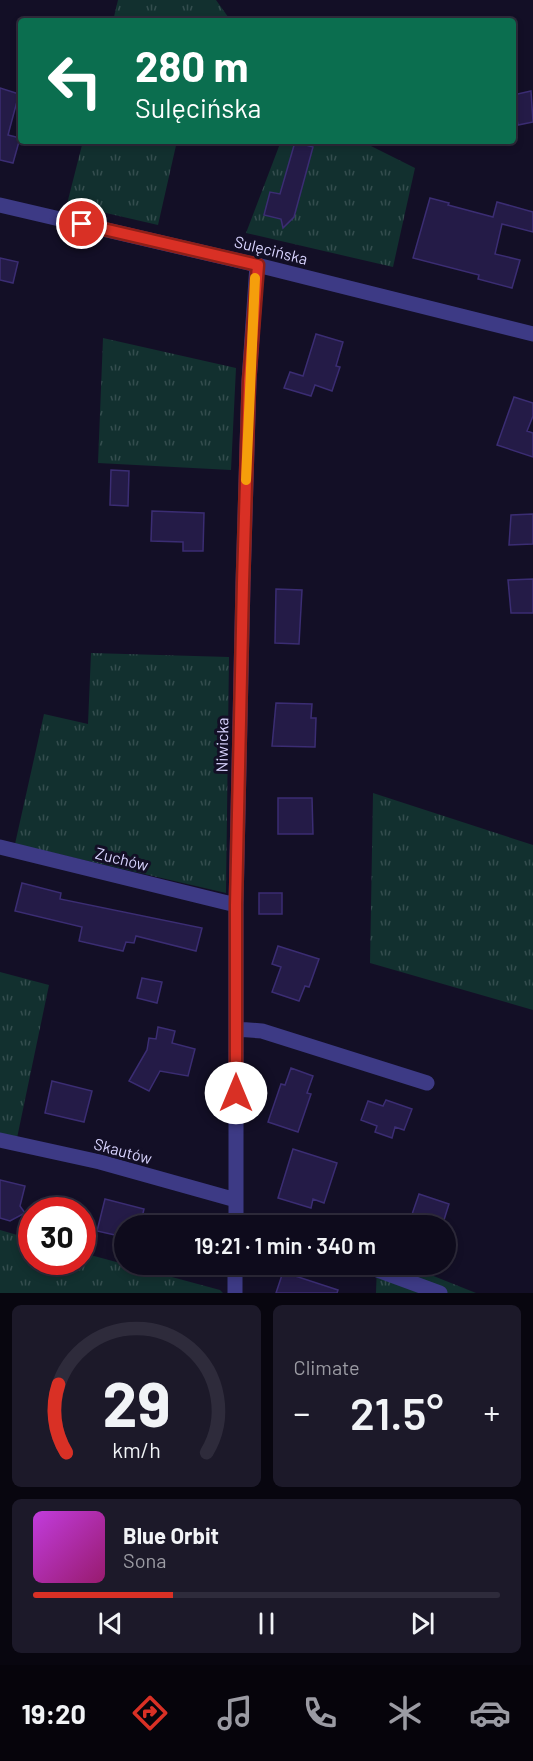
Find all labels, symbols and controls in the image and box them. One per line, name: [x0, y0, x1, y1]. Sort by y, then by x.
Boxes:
text: 280 m: [135, 40, 249, 90]
icon: left: [36, 42, 114, 120]
text: Sulęcińska: [135, 91, 261, 123]
pin: [56, 198, 107, 249]
icon: arrive: [65, 207, 98, 240]
street label: Sulęcińska: [232, 231, 310, 268]
street label: Niwicka: [212, 717, 231, 773]
street label: Zuchów: [94, 843, 151, 874]
position arrow: [204, 1061, 268, 1125]
street label: Skautów: [92, 1134, 155, 1167]
speed limit sign: 30: [18, 1197, 96, 1275]
text: 19:21 · 1 min · 340 m: [194, 1232, 376, 1258]
text: Climate: [294, 1355, 360, 1379]
text: 29: [102, 1365, 170, 1439]
text: 21.5°: [350, 1385, 443, 1439]
text: −: [294, 1392, 310, 1432]
text: +: [483, 1392, 500, 1432]
text: km/h: [112, 1437, 161, 1462]
text: Blue Orbit: [123, 1522, 219, 1548]
text: Sona: [123, 1548, 167, 1572]
icon: previous: [94, 1607, 127, 1640]
icon: pause: [250, 1607, 283, 1640]
icon: next: [406, 1607, 439, 1640]
icon: directions: [129, 1692, 171, 1734]
icon: music: [214, 1692, 256, 1734]
icon: phone: [299, 1692, 341, 1734]
icon: climate: [384, 1692, 426, 1734]
icon: car: [469, 1692, 511, 1734]
text: 19:20: [22, 1697, 86, 1729]

